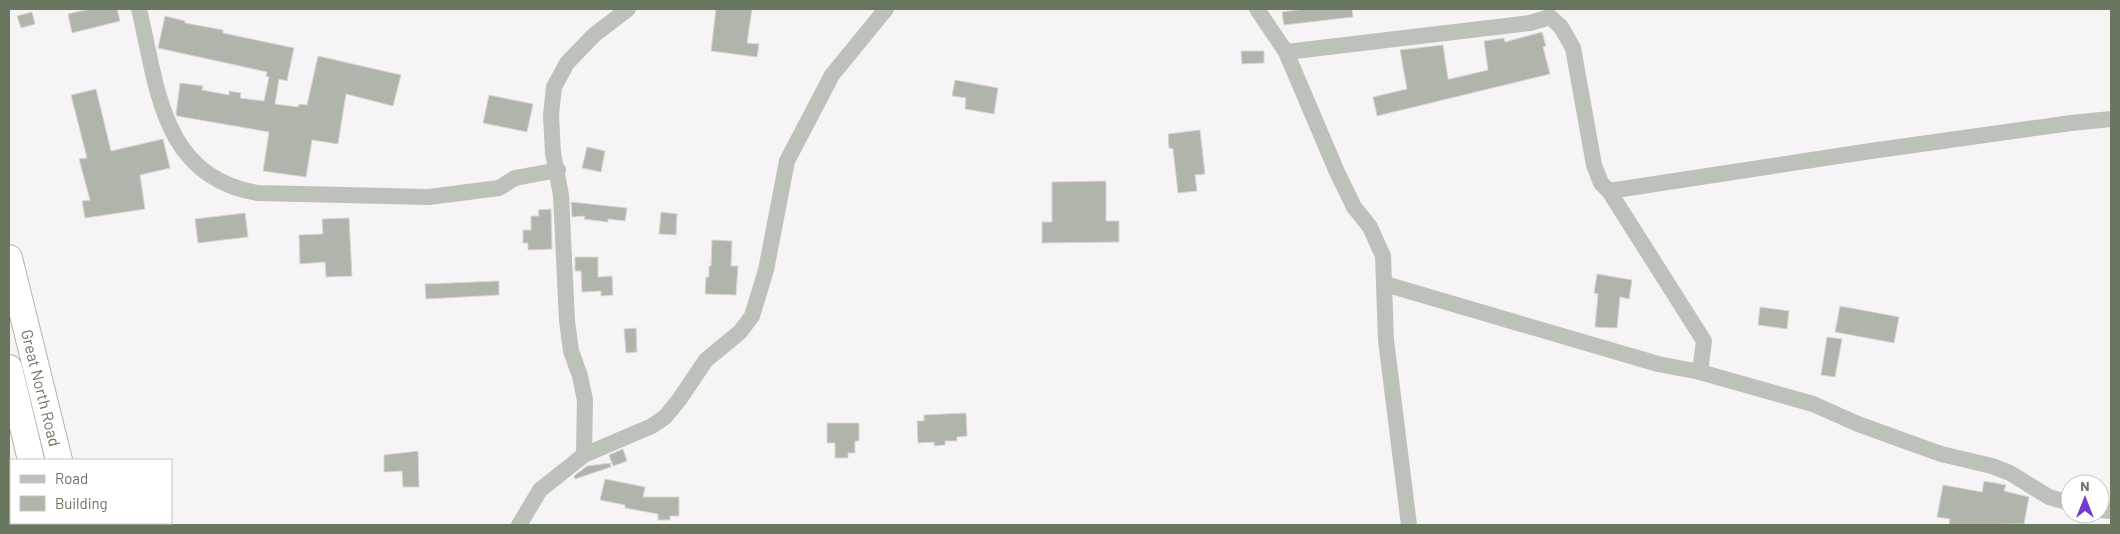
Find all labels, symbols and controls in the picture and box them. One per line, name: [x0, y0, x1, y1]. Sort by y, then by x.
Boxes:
street label: Great North Road: [18, 327, 65, 448]
legend: [10, 459, 172, 524]
text: Road: [55, 469, 88, 487]
north arrow: [2060, 474, 2110, 524]
text: N: [2080, 477, 2090, 494]
text: Building: [55, 494, 108, 512]

